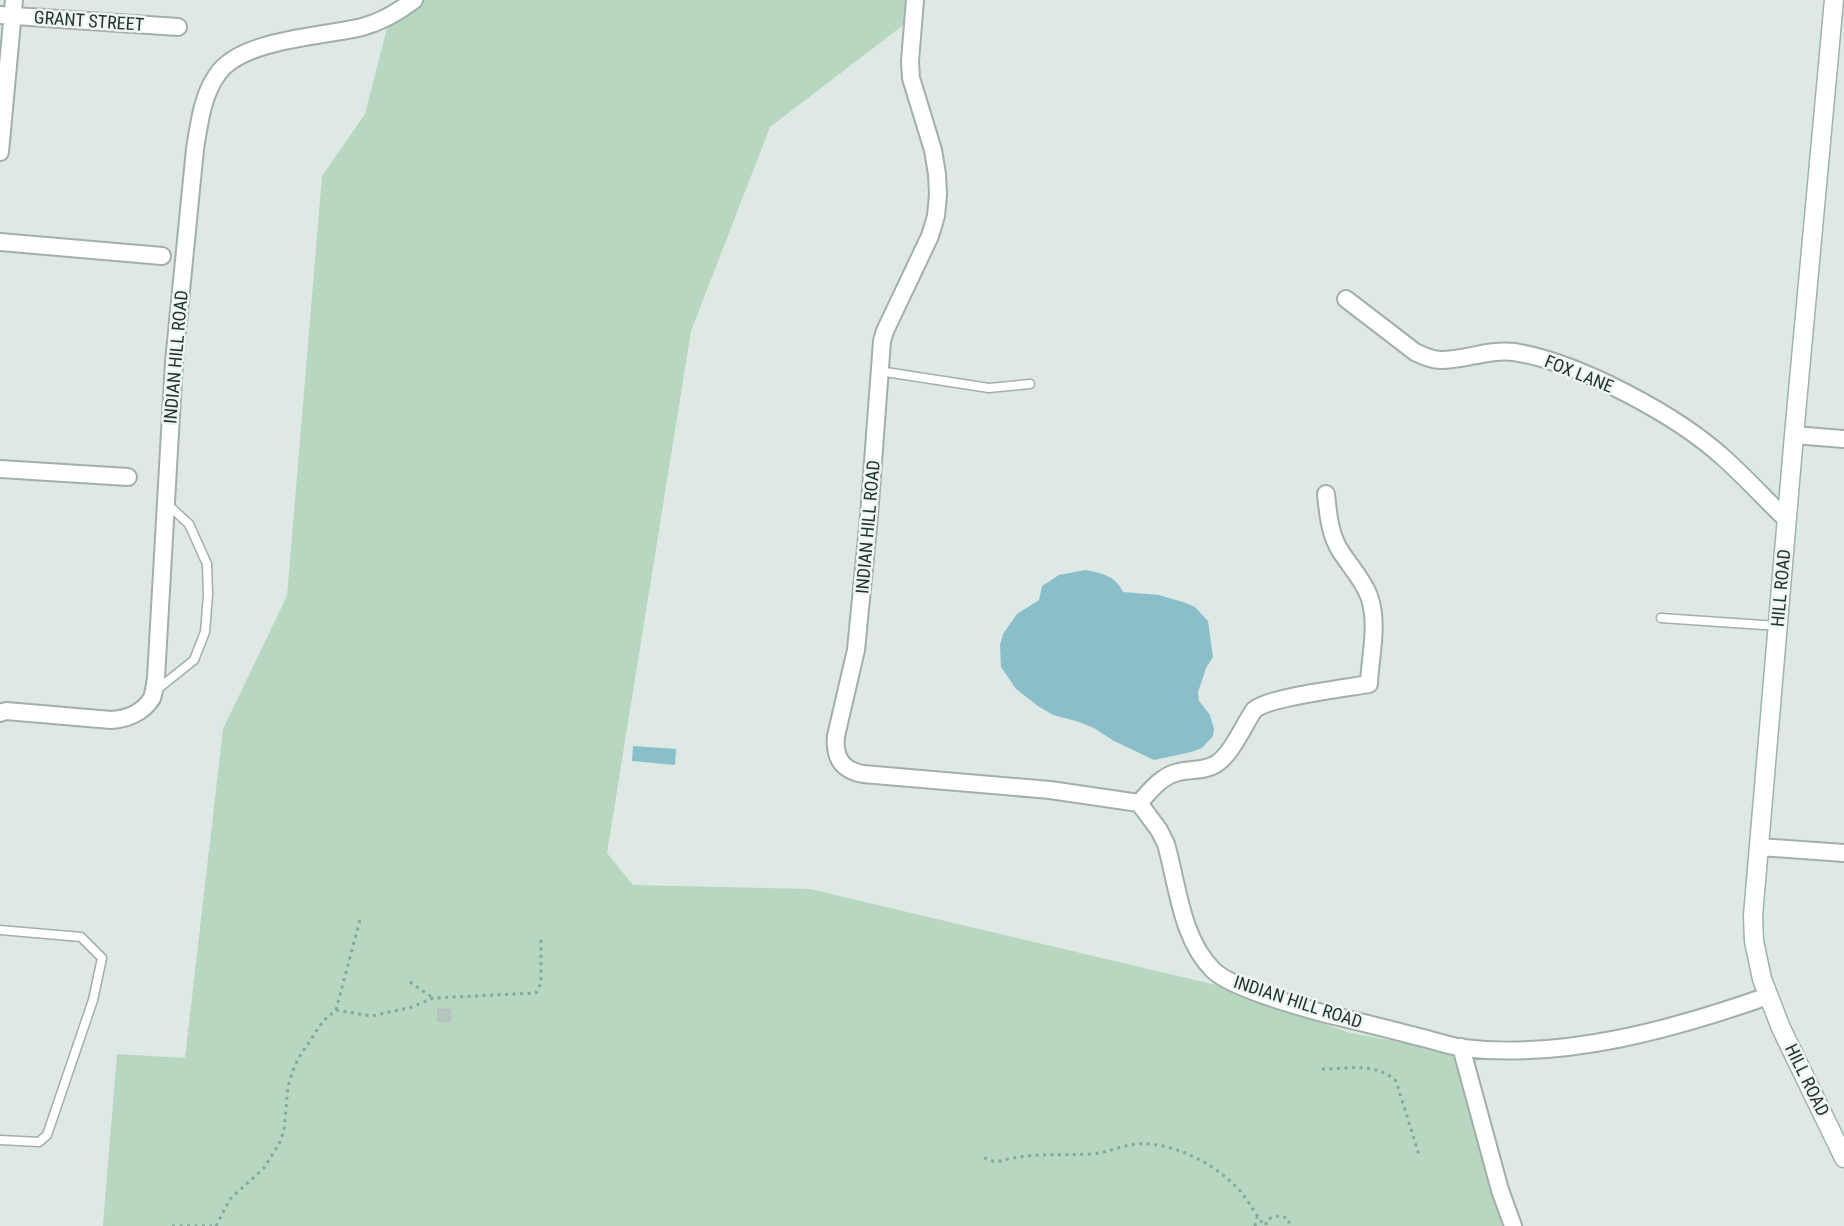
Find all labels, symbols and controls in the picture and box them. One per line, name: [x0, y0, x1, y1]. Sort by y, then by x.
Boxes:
street label: GRANT STREET: [33, 6, 145, 35]
street label: INDIAN HILL ROAD: [159, 289, 192, 425]
street label: FOX LANE: [1542, 350, 1617, 397]
street label: INDIAN HILL ROAD: [851, 459, 884, 595]
street label: HILL ROAD: [1767, 548, 1794, 628]
street label: INDIAN HILL ROAD: [1231, 971, 1365, 1032]
street label: HILL ROAD: [1781, 1040, 1834, 1119]

